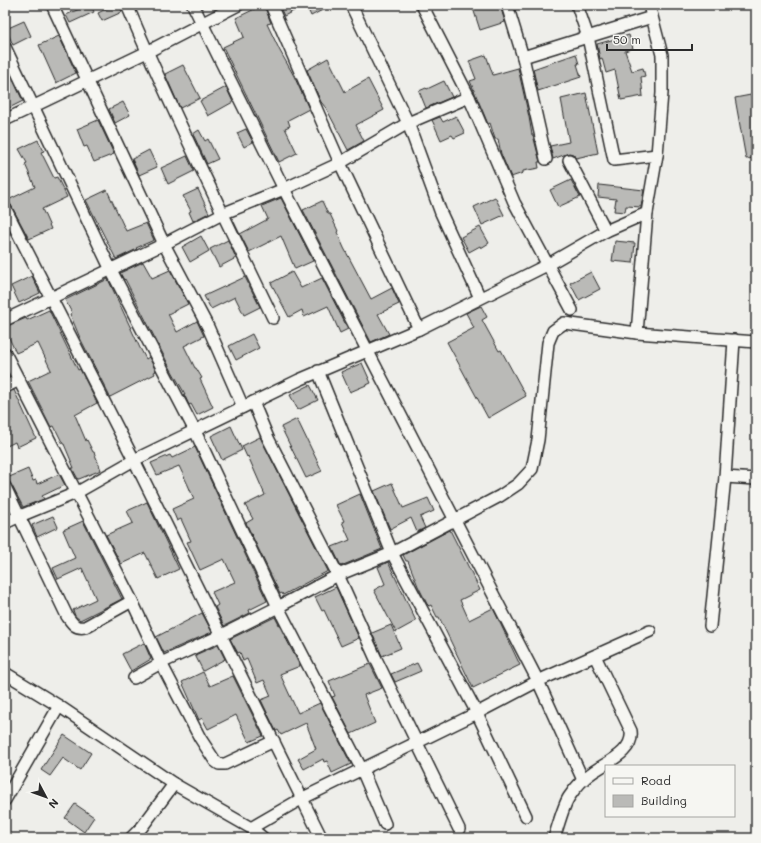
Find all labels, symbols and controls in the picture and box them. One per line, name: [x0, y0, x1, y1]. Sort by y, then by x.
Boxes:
scale bar: [607, 26, 692, 52]
text: 50 m: [613, 31, 641, 47]
legend: [605, 765, 735, 817]
text: Road: [641, 772, 671, 788]
north arrow: [26, 777, 66, 817]
text: Building: [641, 792, 687, 808]
text: N: [46, 796, 62, 812]

